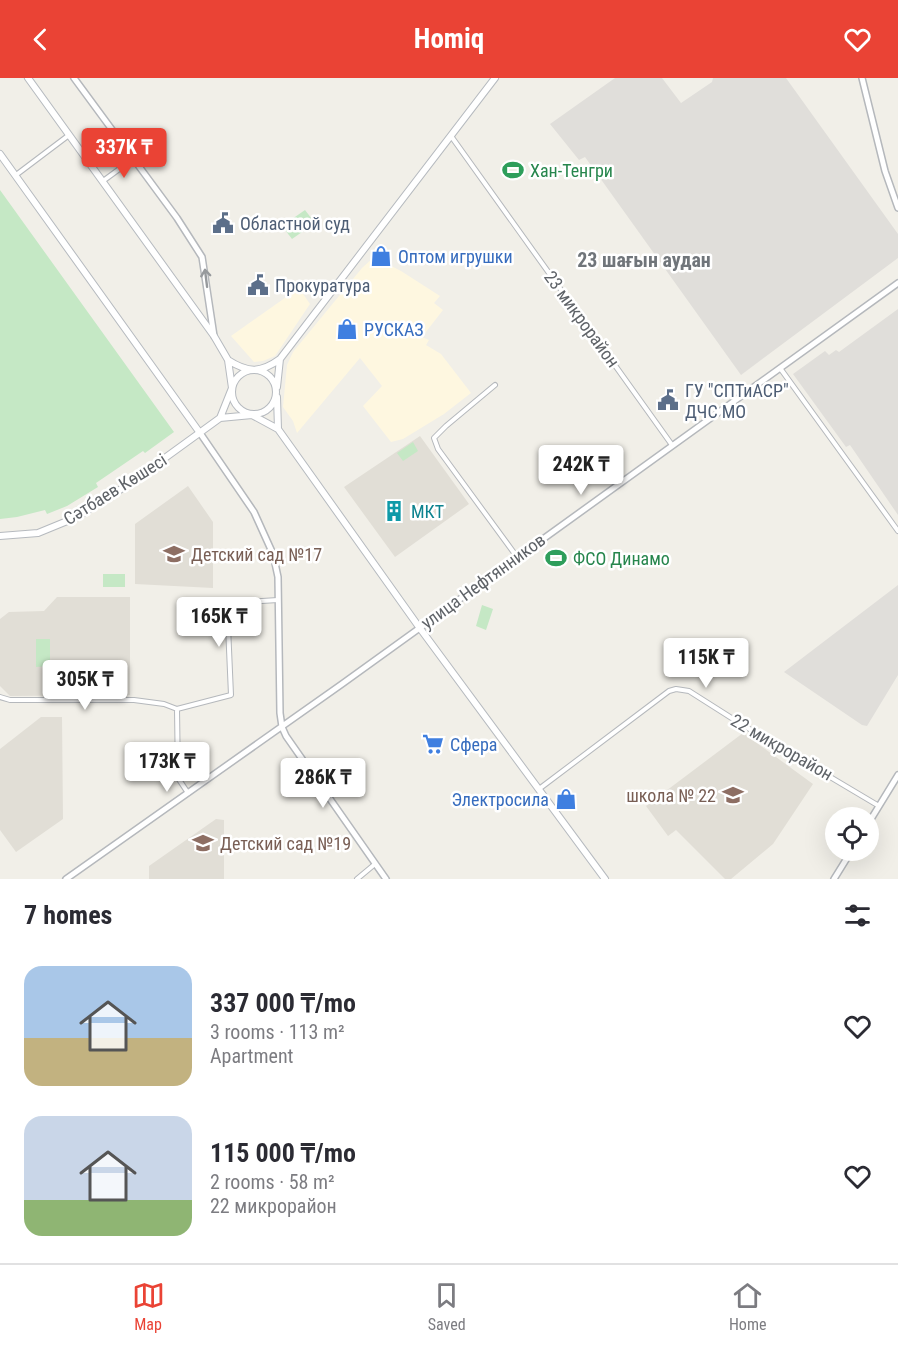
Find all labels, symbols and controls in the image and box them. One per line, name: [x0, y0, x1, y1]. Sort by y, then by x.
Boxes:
icon: back: [24, 23, 57, 56]
text: Homiq: [414, 23, 484, 55]
icon: heart: [841, 23, 874, 56]
pin: 337K ₸: [75, 128, 173, 179]
text: 337K ₸: [96, 135, 152, 159]
sports icon: Хан-Тенгри: [501, 158, 525, 182]
place label: Хан-Тенгри: [530, 160, 613, 181]
public building icon: Областной суд: [211, 211, 235, 235]
place label: Областной суд: [240, 213, 350, 234]
shop icon: Оптом игрушки: [369, 244, 393, 268]
place label: Оптом игрушки: [398, 246, 513, 267]
district label: 23 шағын аудан: [577, 248, 711, 272]
street label: 23 микрорайон: [540, 267, 624, 371]
one-way arrow: [200, 268, 211, 288]
public building icon: Прокуратура: [246, 273, 270, 297]
place label: Прокуратура: [275, 275, 370, 296]
shop icon: РУСКАЗ: [335, 317, 359, 341]
place label: РУСКАЗ: [364, 319, 424, 340]
place label: ГУ "СПТиАСР" ДЧС МО: [685, 380, 789, 422]
public building icon: ГУ "СПТиАСР" ДЧС МО: [656, 388, 680, 412]
pin: 242K ₸: [532, 445, 630, 496]
street label: Сәтбаев Көшесі: [60, 449, 170, 529]
text: 242K ₸: [553, 452, 609, 476]
building icon: МКТ: [382, 499, 406, 523]
place label: МКТ: [411, 501, 444, 522]
street label: улица Нефтянников: [417, 529, 549, 633]
school or university icon: Детский сад №17: [162, 542, 186, 566]
place label: Детский сад №17: [191, 544, 322, 565]
sports icon: ФСО Динамо: [544, 546, 568, 570]
place label: ФСО Динамо: [573, 548, 670, 569]
pin: 165K ₸: [170, 597, 268, 648]
text: 165K ₸: [191, 604, 247, 628]
pin: 115K ₸: [657, 638, 755, 689]
text: 115K ₸: [678, 645, 734, 669]
pin: 305K ₸: [36, 660, 134, 711]
text: 305K ₸: [57, 667, 113, 691]
street label: 22 микрорайон: [727, 709, 837, 785]
supermarket icon: Сфера: [421, 732, 445, 756]
place label: Сфера: [450, 734, 497, 755]
pin: 173K ₸: [118, 742, 216, 793]
text: 173K ₸: [139, 749, 195, 773]
pin: 286K ₸: [274, 758, 372, 809]
text: 286K ₸: [295, 765, 351, 789]
school or university icon: школа № 22: [721, 783, 745, 807]
place label: школа № 22: [626, 785, 716, 806]
shop icon: Электросила: [554, 787, 578, 811]
place label: Электросила: [451, 789, 549, 810]
map controls: [825, 807, 879, 861]
button: locate: [825, 807, 879, 861]
school or university icon: Детский сад №19: [191, 831, 215, 855]
place label: Детский сад №19: [220, 833, 351, 854]
icon: filters: [841, 899, 874, 932]
text: 7 homes: [24, 900, 112, 930]
text: 337 000 ₸/mo: [210, 988, 356, 1018]
icon: home: [72, 990, 144, 1062]
icon: heart: [841, 1010, 874, 1043]
text: 3 rooms · 113 m²: [210, 1020, 345, 1044]
text: Apartment: [210, 1044, 294, 1068]
text: 115 000 ₸/mo: [210, 1138, 356, 1168]
icon: home: [72, 1140, 144, 1212]
icon: heart: [841, 1160, 874, 1193]
text: 2 rooms · 58 m²: [210, 1170, 335, 1194]
text: 22 микрорайон: [210, 1194, 337, 1218]
tab: Map: [132, 1279, 165, 1334]
tab: Saved: [428, 1279, 466, 1334]
tab: Home: [729, 1279, 766, 1334]

